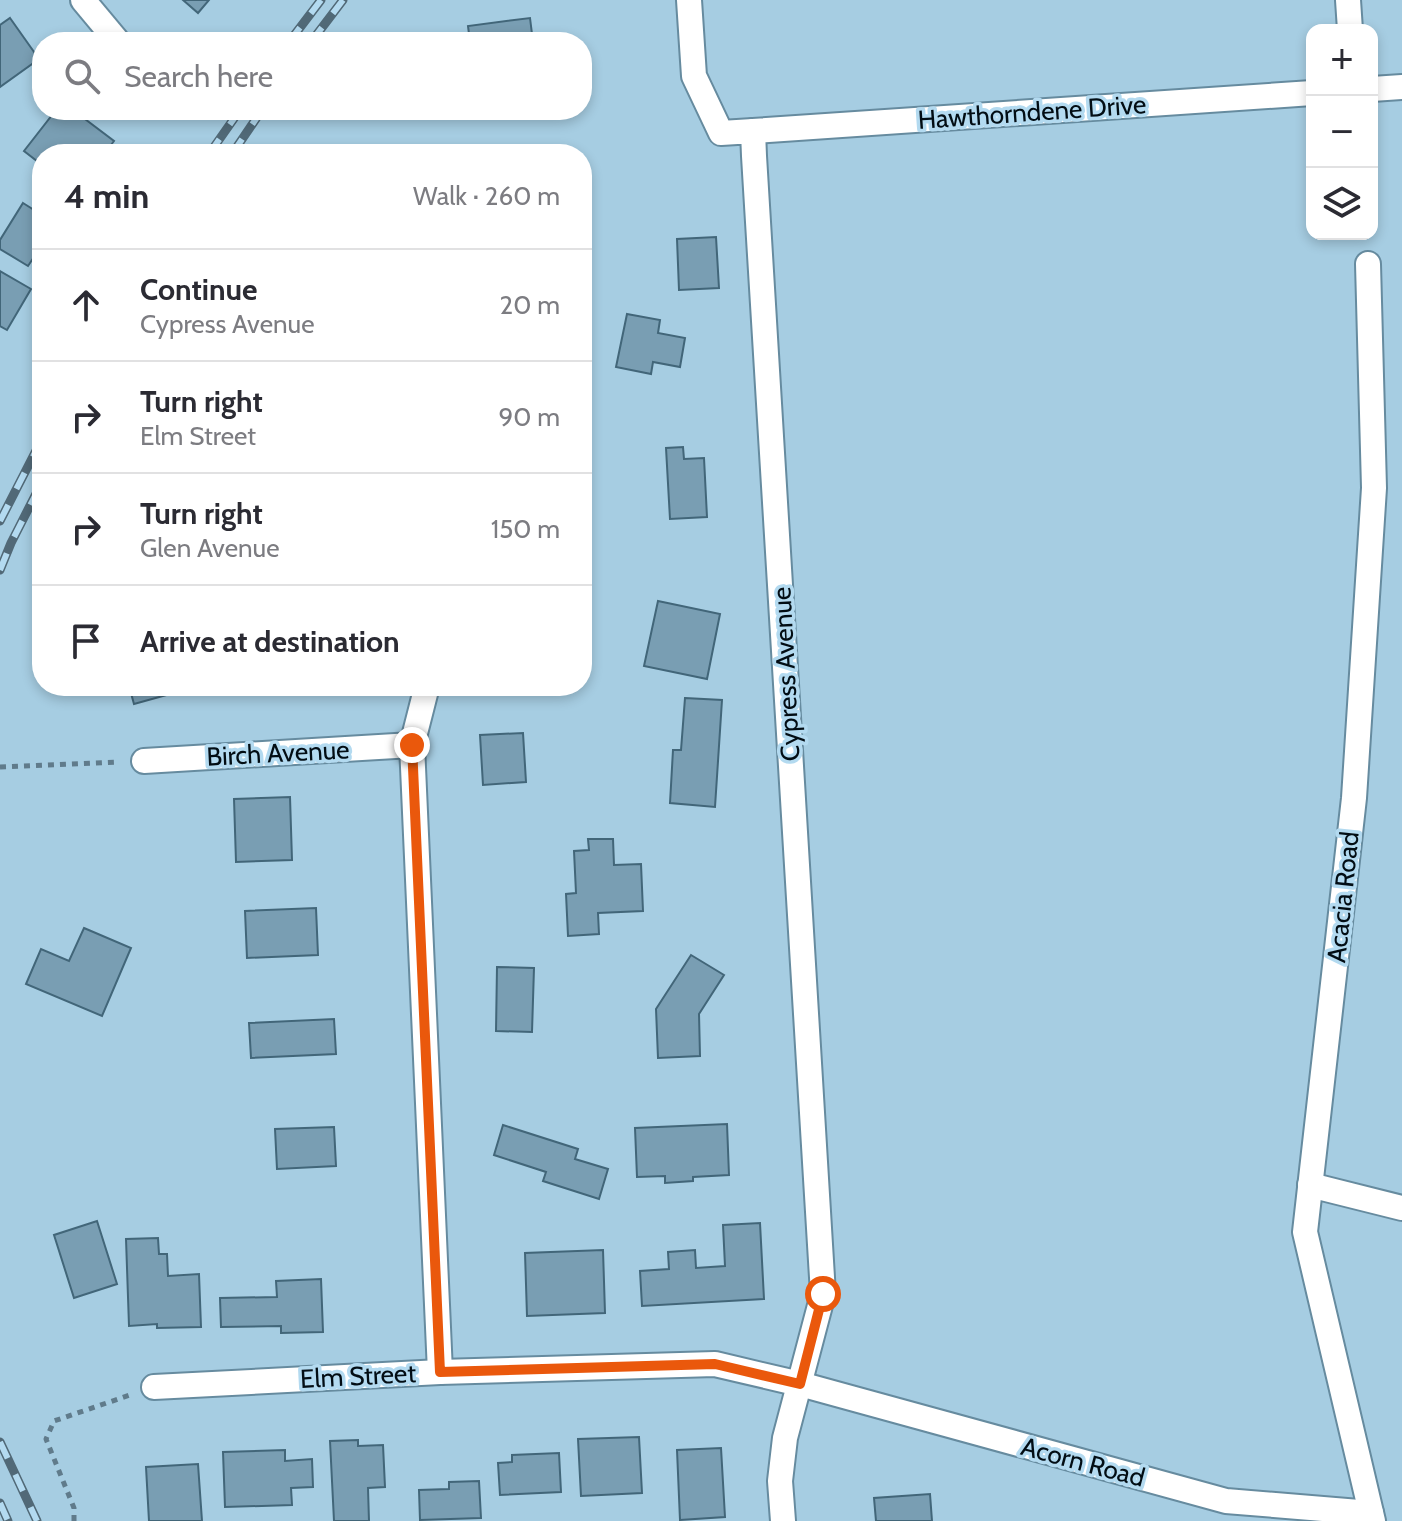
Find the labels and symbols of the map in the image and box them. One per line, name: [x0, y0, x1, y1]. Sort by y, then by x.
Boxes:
street label: Hawthorndene Drive: [917, 88, 1147, 136]
street label: Cypress Avenue: [765, 586, 807, 762]
route end: [394, 727, 430, 763]
street label: Birch Avenue: [206, 733, 350, 773]
street label: Acacia Road: [1320, 830, 1366, 964]
route start: [805, 1276, 841, 1312]
street label: Elm Street: [299, 1357, 417, 1395]
street label: Acorn Road: [1018, 1430, 1148, 1494]

